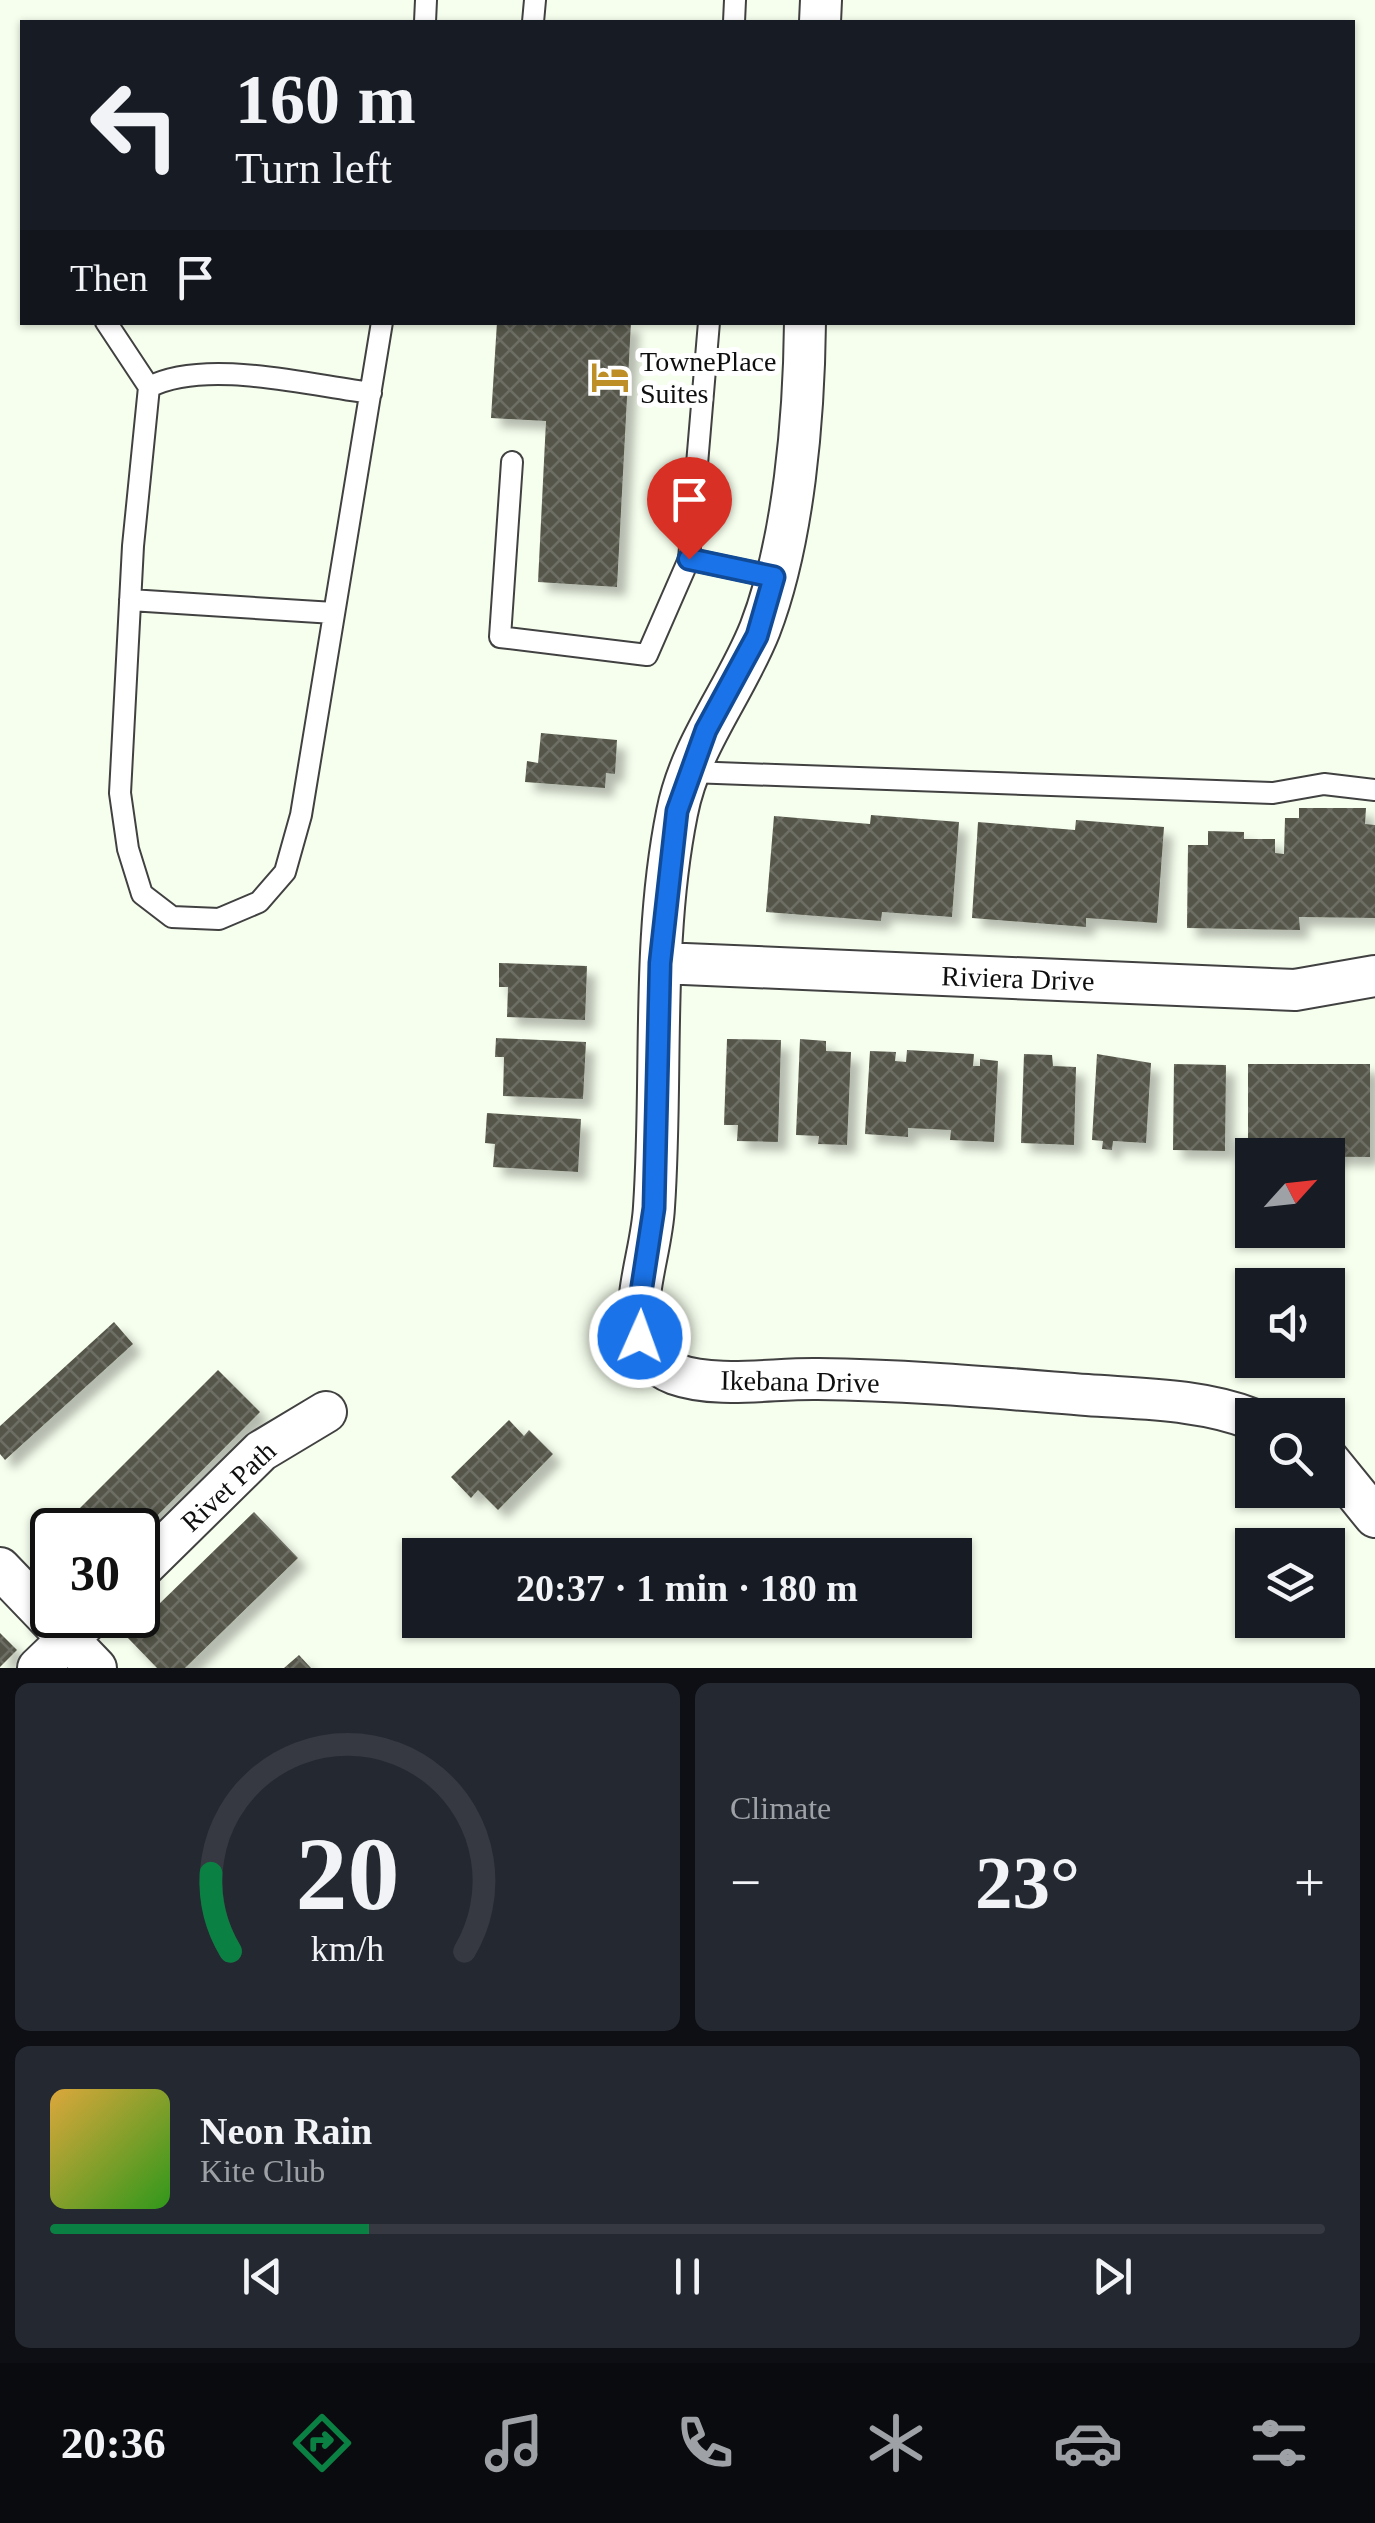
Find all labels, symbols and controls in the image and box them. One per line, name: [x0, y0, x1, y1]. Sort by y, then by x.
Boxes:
icon: left: [70, 60, 200, 190]
text: 160 m: [235, 61, 416, 138]
text: Turn left: [235, 143, 392, 193]
icon: arrive: [168, 250, 223, 305]
text: Then: [70, 257, 148, 299]
place label: TownePlace Suites: [640, 346, 776, 409]
hotel icon: TownePlace Suites: [589, 356, 631, 398]
pin: [647, 457, 732, 560]
icon: arrive: [662, 472, 717, 527]
street label: Riviera Drive: [941, 960, 1095, 997]
north arrow: [1235, 1138, 1345, 1248]
map controls: [1235, 1138, 1345, 1638]
button: sound: [1235, 1268, 1345, 1378]
position arrow: [588, 1285, 692, 1389]
street label: Ikebana Drive: [720, 1365, 880, 1398]
button: search: [1235, 1398, 1345, 1508]
street label: Rivet Path: [175, 1435, 282, 1538]
speed limit sign: 30: [30, 1508, 160, 1638]
button: layers: [1235, 1528, 1345, 1638]
text: 20:37 · 1 min · 180 m: [516, 1567, 858, 1609]
text: Climate: [730, 1790, 831, 1826]
text: 20: [296, 1816, 400, 1931]
text: 23°: [975, 1841, 1080, 1924]
text: −: [730, 1852, 761, 1913]
text: +: [1294, 1852, 1325, 1913]
text: km/h: [311, 1929, 384, 1969]
text: Neon Rain: [200, 2110, 372, 2152]
text: Kite Club: [200, 2153, 325, 2189]
icon: previous: [235, 2249, 290, 2304]
icon: pause: [660, 2249, 715, 2304]
icon: next: [1085, 2249, 1140, 2304]
icon: directions: [287, 2408, 357, 2478]
icon: music: [479, 2408, 549, 2478]
icon: phone: [670, 2408, 740, 2478]
icon: climate: [861, 2408, 931, 2478]
icon: car: [1053, 2408, 1123, 2478]
icon: filters: [1244, 2408, 1314, 2478]
text: 20:36: [61, 2418, 166, 2468]

